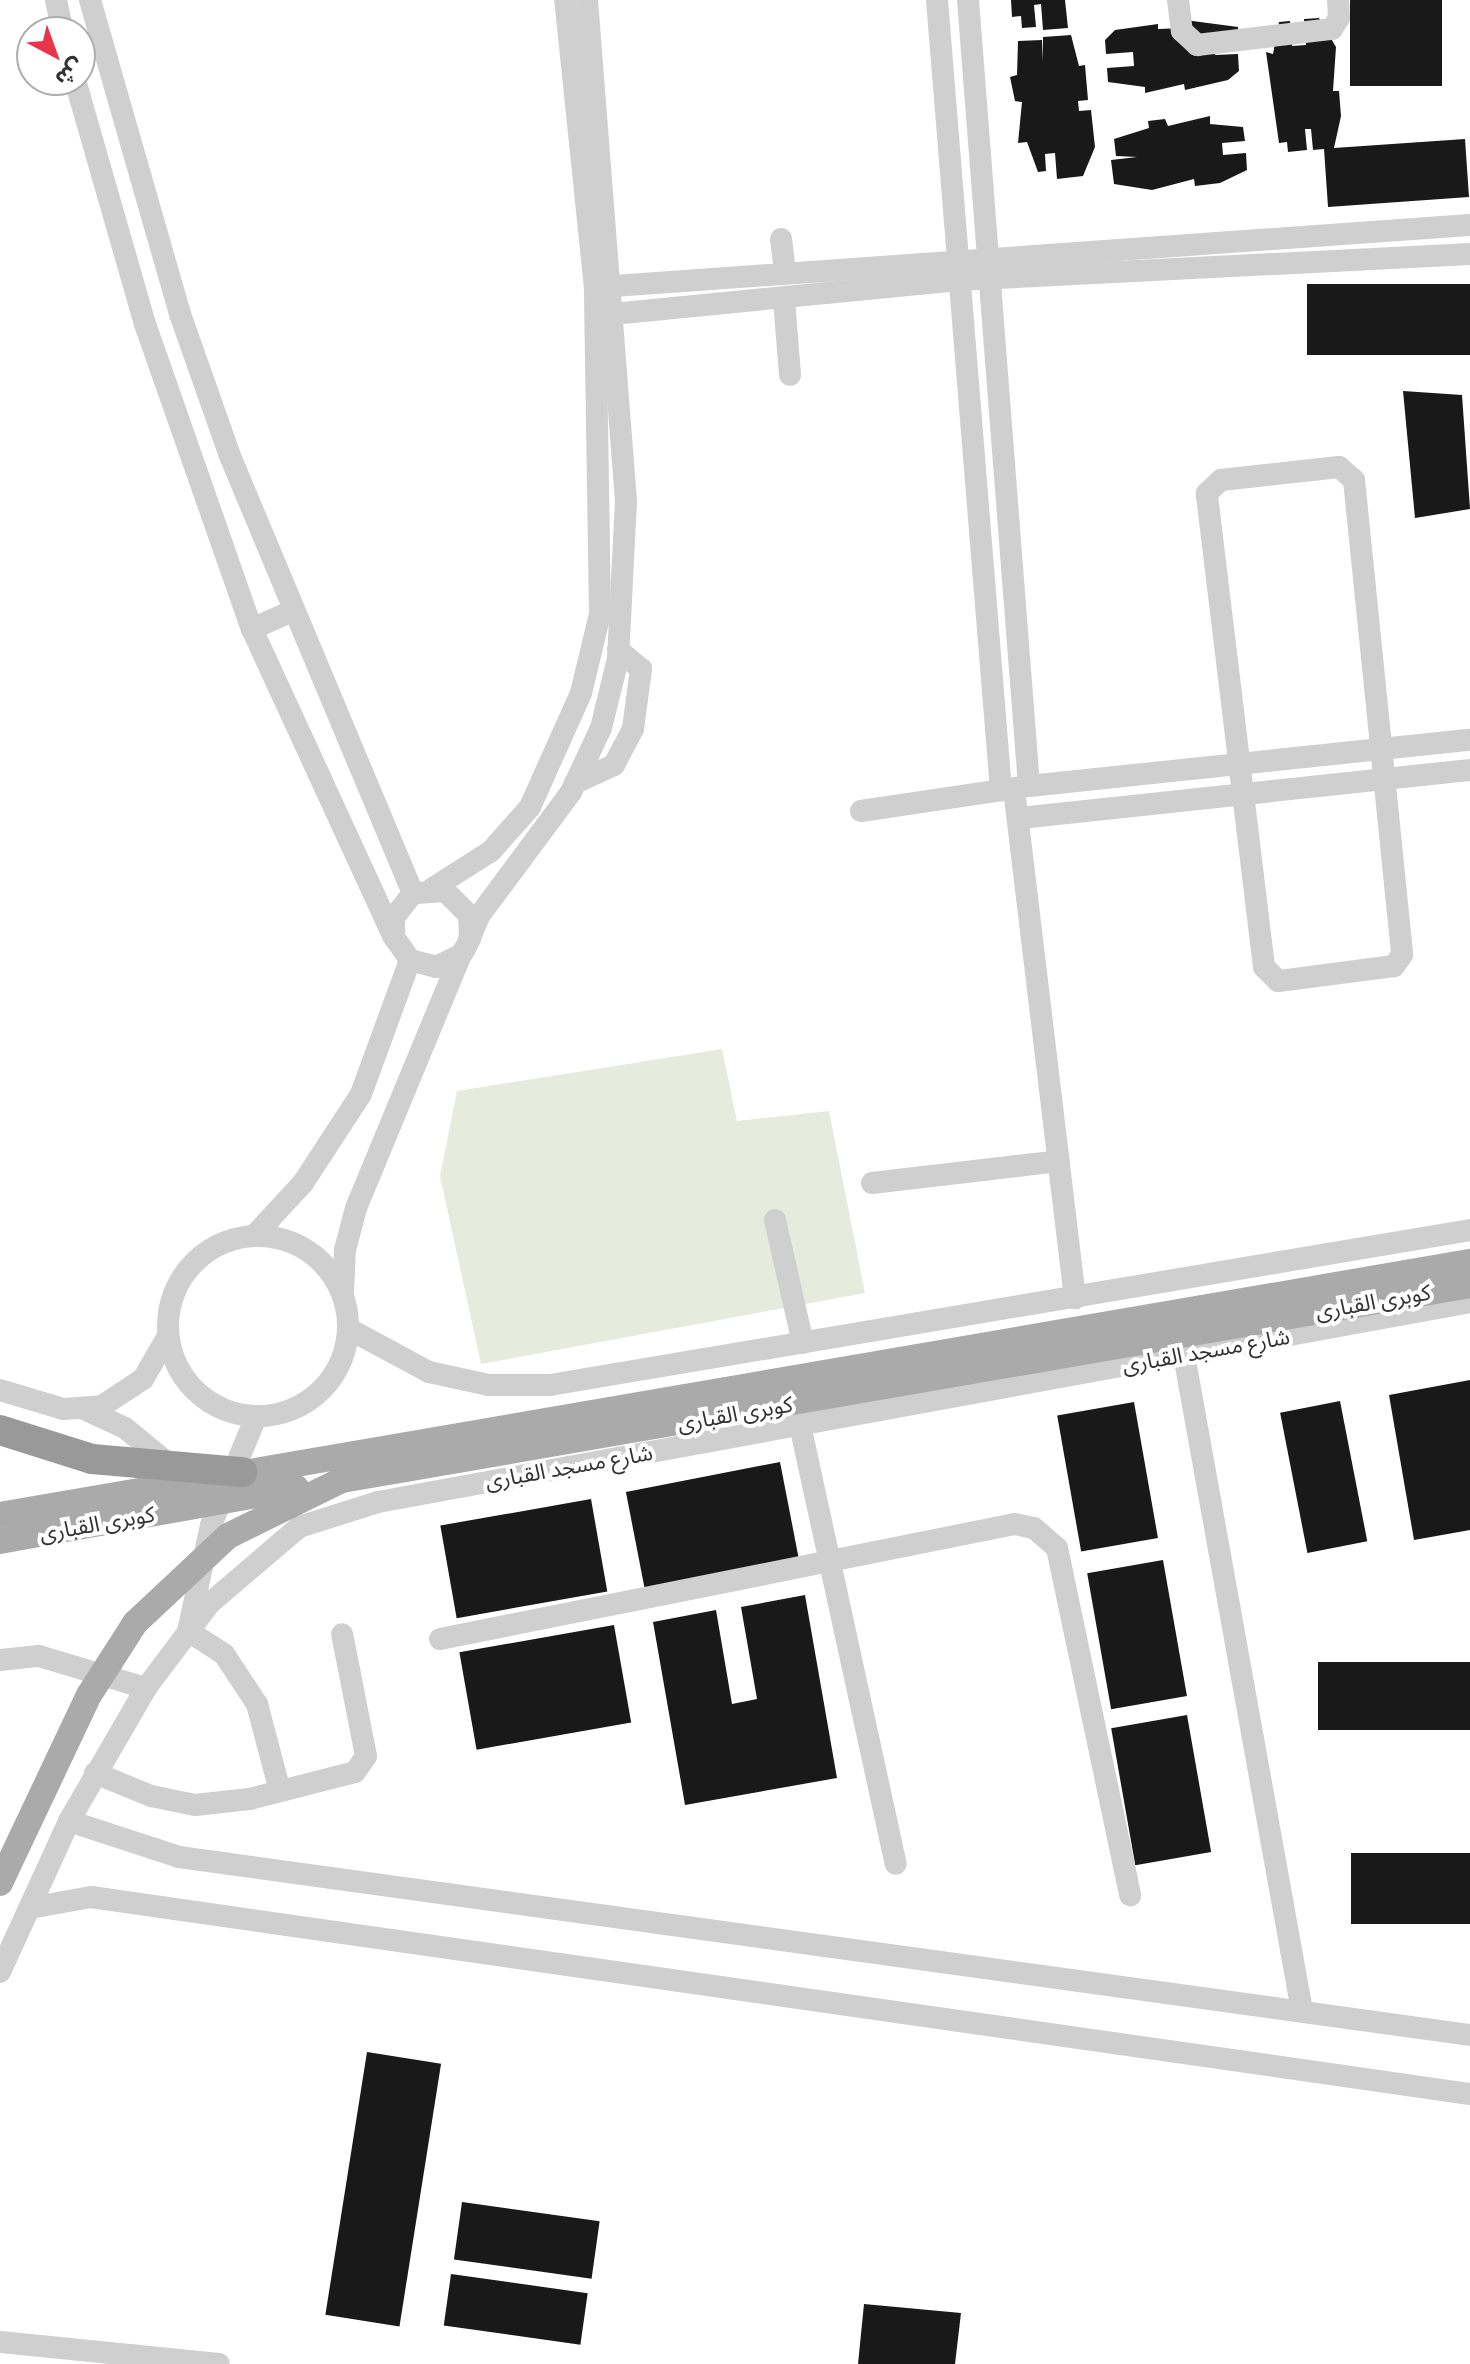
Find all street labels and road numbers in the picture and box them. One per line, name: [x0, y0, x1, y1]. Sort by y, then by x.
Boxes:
street label: كوبرى القبارى: [1313, 1279, 1433, 1325]
street label: شارع مسجد القبارى: [1120, 1323, 1292, 1379]
street label: كوبرى القبارى: [675, 1391, 795, 1437]
street label: شارع مسجد القبارى: [483, 1439, 655, 1495]
street label: كوبرى القبارى: [37, 1501, 157, 1547]

